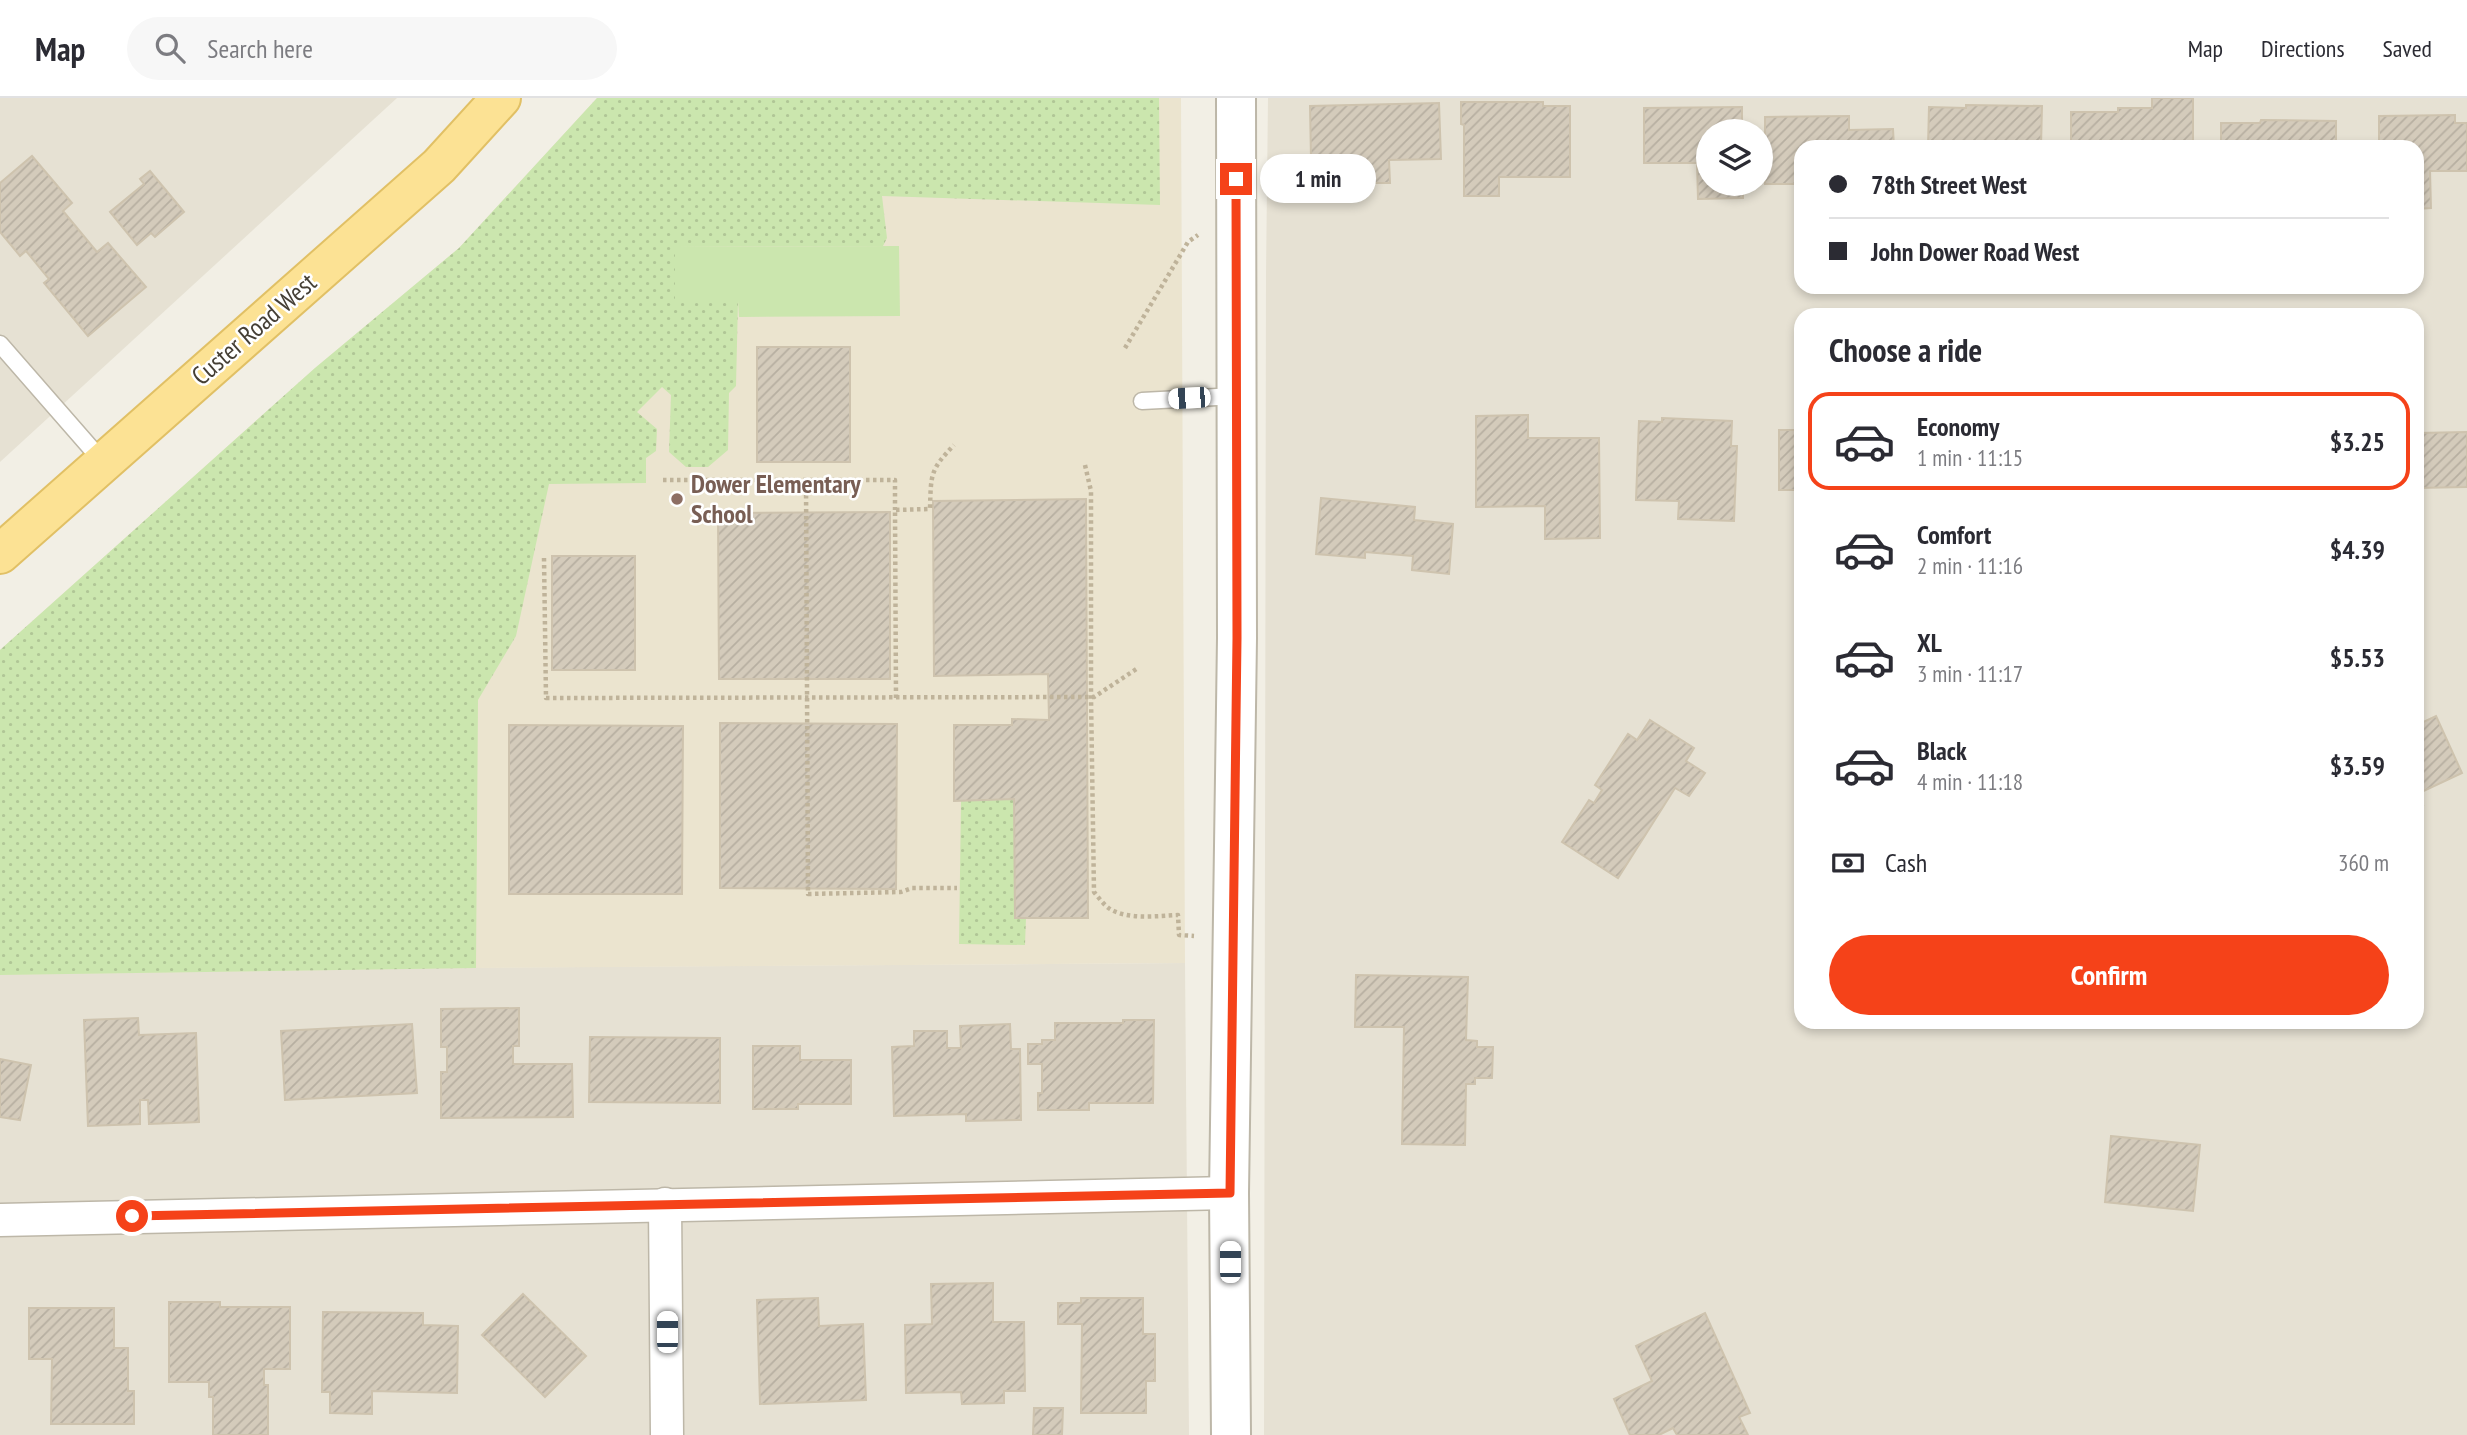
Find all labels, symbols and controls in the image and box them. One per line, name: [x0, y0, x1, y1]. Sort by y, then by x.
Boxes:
search box: [127, 17, 617, 80]
text: Map: [35, 27, 85, 70]
icon: search: [151, 29, 189, 67]
text: Search here: [207, 32, 313, 65]
text: Map: [2188, 33, 2223, 64]
text: Directions: [2261, 33, 2345, 64]
text: Saved: [2383, 33, 2432, 64]
map controls: [1696, 119, 1773, 196]
button: layers: [1696, 119, 1773, 196]
callout: 1 min: [1260, 154, 1376, 204]
route end: [1220, 163, 1252, 195]
text: 1 min: [1295, 164, 1341, 193]
text: 78th Street West: [1871, 168, 2027, 201]
text: John Dower Road West: [1871, 235, 2079, 268]
street label: Custer Road West: [184, 265, 323, 392]
text: Choose a ride: [1829, 329, 1982, 371]
car: [1168, 386, 1211, 410]
icon: car: [1833, 410, 1896, 473]
text: Economy: [1917, 410, 1999, 443]
text: $3.25: [2330, 425, 2385, 458]
text: 1 min · 11:15: [1917, 443, 2023, 472]
place label: Dower Elementary School: [691, 467, 861, 530]
marker: Dower Elementary School: [669, 491, 685, 507]
icon: car: [1833, 518, 1896, 581]
text: Comfort: [1917, 518, 1991, 551]
text: $4.39: [2330, 533, 2385, 566]
text: 2 min · 11:16: [1917, 551, 2023, 580]
icon: car: [1833, 626, 1896, 689]
text: XL: [1917, 626, 1942, 659]
text: $5.53: [2330, 641, 2385, 674]
text: 3 min · 11:17: [1917, 659, 2023, 688]
icon: car: [1833, 734, 1896, 797]
text: Black: [1917, 734, 1967, 767]
text: $3.59: [2330, 749, 2385, 782]
text: 4 min · 11:18: [1917, 767, 2023, 796]
icon: cash: [1829, 844, 1867, 882]
text: Cash: [1885, 846, 1927, 879]
text: 360 m: [2338, 848, 2389, 877]
button: Confirm: [1829, 935, 2389, 1015]
route start: [116, 1200, 148, 1232]
car: [1220, 1241, 1241, 1283]
car: [657, 1311, 678, 1353]

